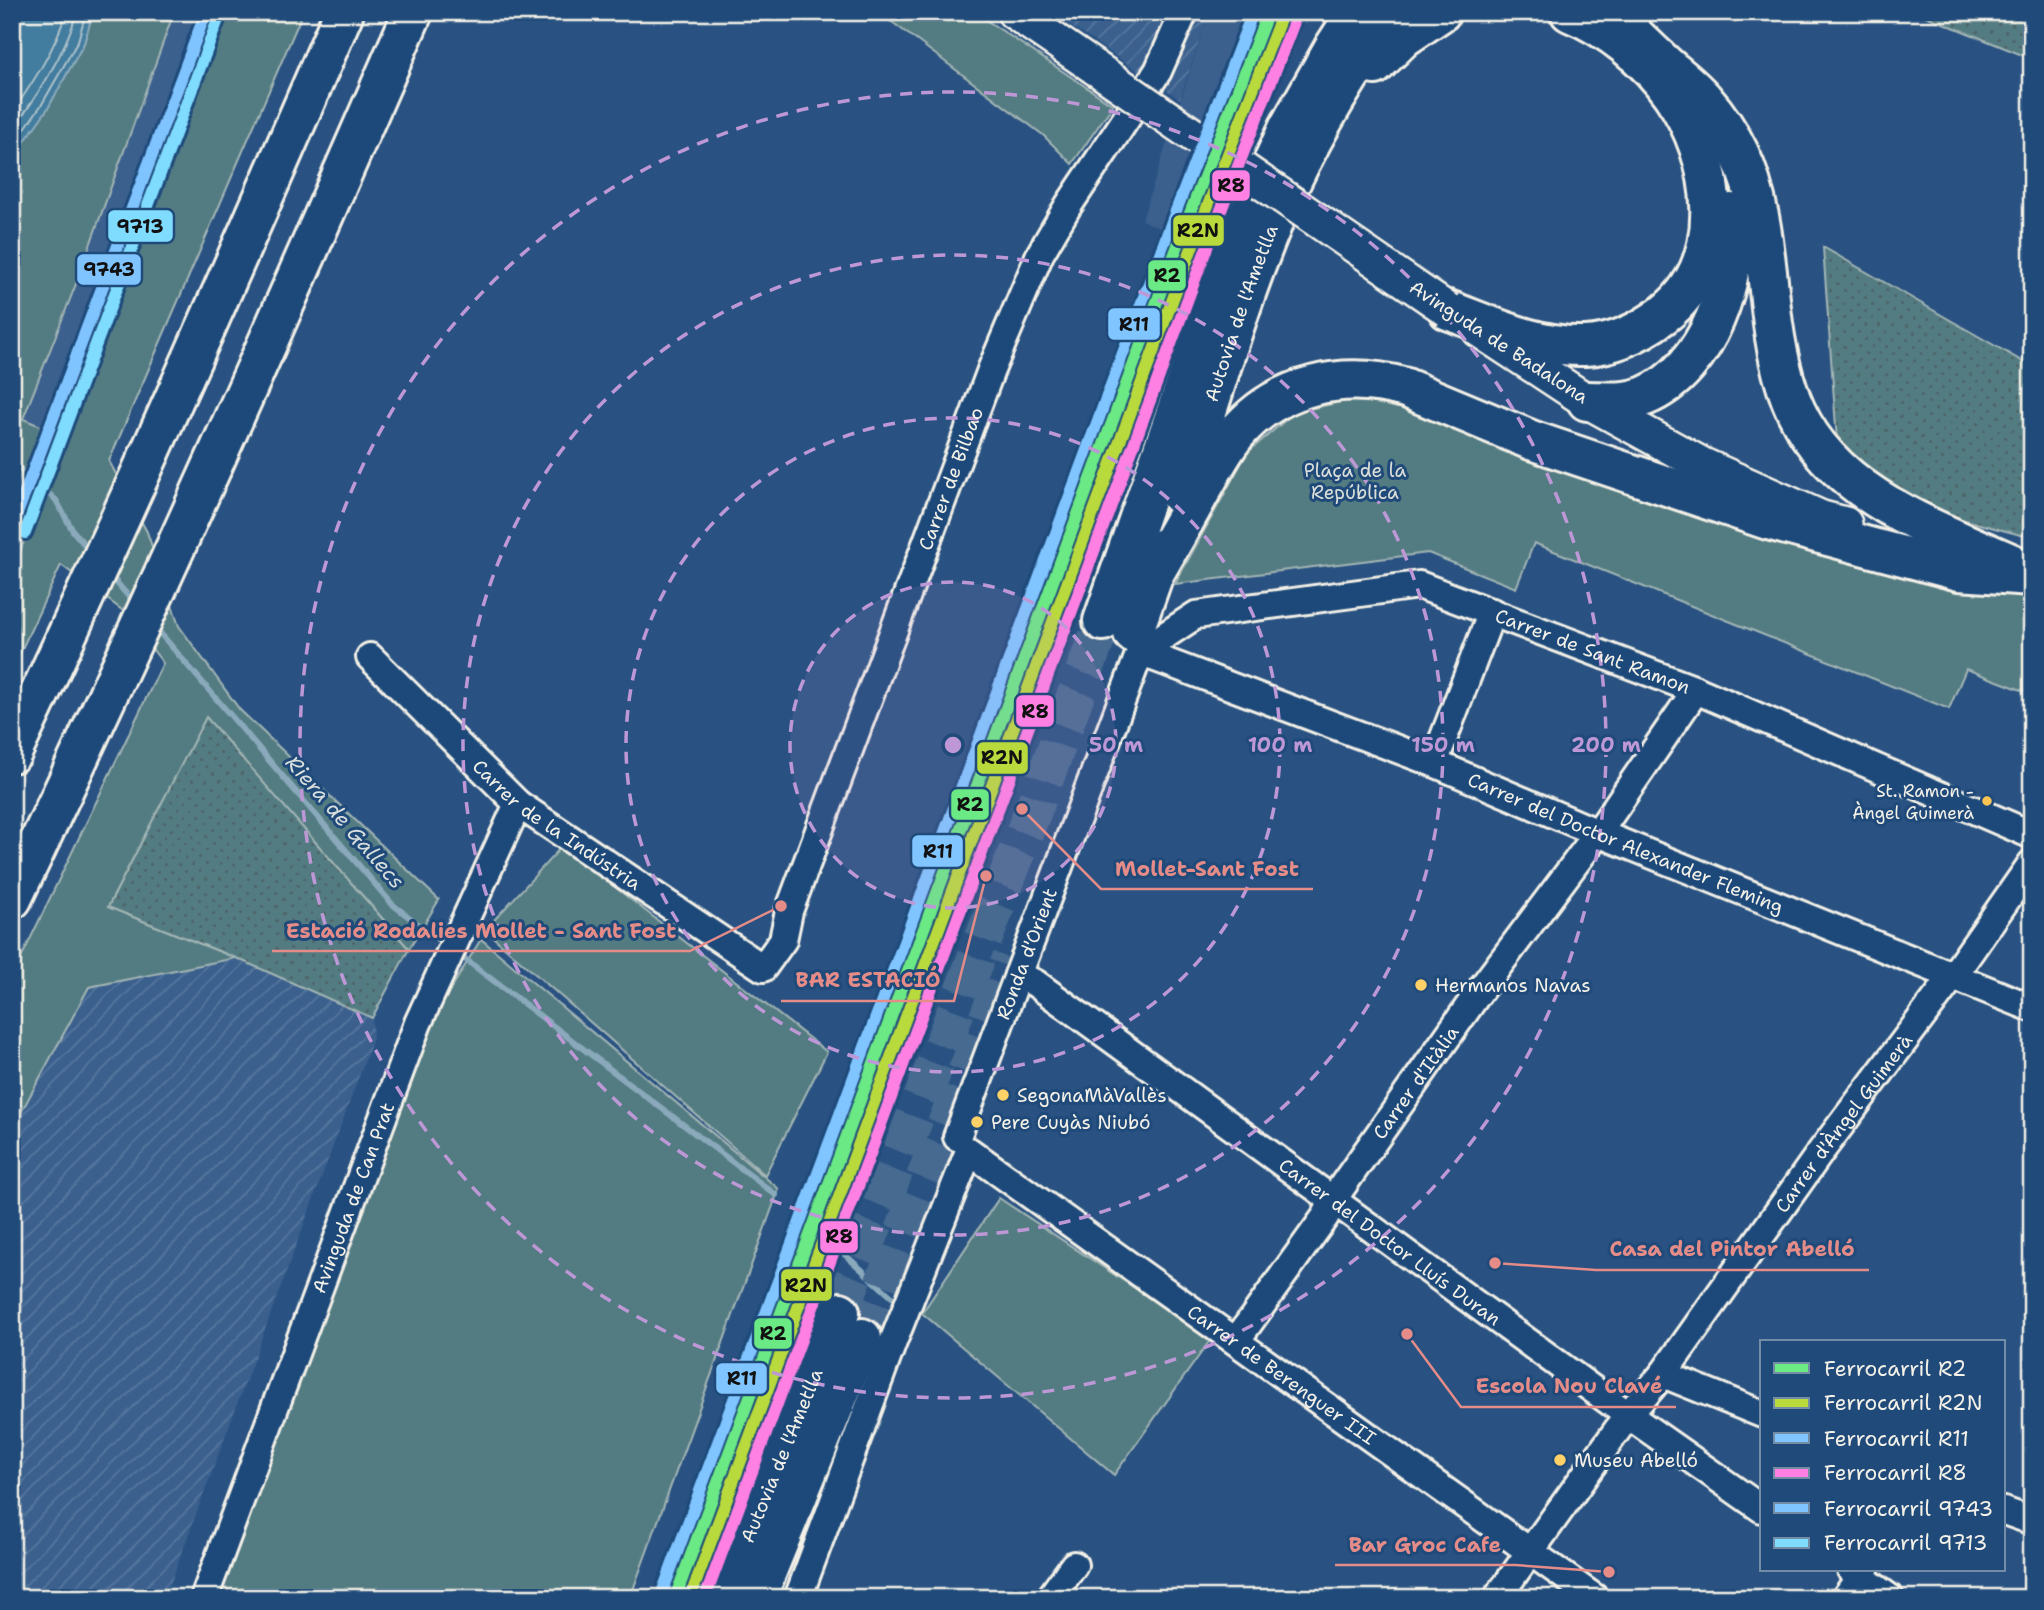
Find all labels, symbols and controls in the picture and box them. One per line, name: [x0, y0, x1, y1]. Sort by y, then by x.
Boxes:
line badge: R8: [1211, 169, 1251, 202]
text: R8: [1217, 173, 1245, 198]
line badge: 9713: [107, 209, 174, 243]
text: 9713: [116, 214, 164, 239]
line badge: R2N: [1172, 214, 1225, 247]
text: R2N: [1177, 218, 1219, 243]
street label: Autovia de l'Ametlla: [1198, 220, 1284, 405]
line badge: 9743: [76, 253, 142, 286]
text: 9743: [83, 257, 135, 282]
line badge: R2: [1147, 259, 1187, 292]
text: R2: [1153, 263, 1181, 288]
street label: Avinguda de Badalona: [1405, 275, 1594, 409]
line badge: R11: [1107, 307, 1161, 341]
text: R11: [1119, 312, 1149, 337]
street label: Carrer de Bilbao: [912, 404, 989, 554]
park label: Plaça de la República: [1304, 458, 1406, 505]
street label: Carrer de Sant Ramon: [1492, 603, 1694, 699]
line badge: R8: [1015, 694, 1055, 728]
text: R8: [1021, 699, 1049, 724]
text: 50 m: [1089, 731, 1143, 759]
text: 100 m: [1248, 731, 1312, 759]
text: 150 m: [1411, 731, 1475, 759]
text: 200 m: [1571, 731, 1641, 759]
centre of rings: [941, 733, 965, 757]
line badge: R2N: [976, 741, 1029, 775]
text: R2N: [981, 745, 1023, 770]
water label: Riera de Gallecs: [279, 749, 411, 895]
street label: Carrer de la Indústria: [467, 754, 646, 896]
street label: Carrer del Doctor Alexander Fleming: [1464, 766, 1787, 919]
place label: St. Ramon - Àngel Guimerà: [1852, 780, 1974, 824]
line badge: R2: [950, 788, 990, 821]
text: R2: [956, 792, 984, 817]
marker: St. Ramon - Àngel Guimerà: [1980, 794, 1994, 808]
line badge: R11: [911, 834, 964, 868]
text: R11: [923, 839, 953, 864]
callout: Mollet-Sant Fost: [1101, 847, 1313, 889]
text: Mollet-Sant Fost: [1115, 855, 1299, 883]
street label: Ronda d'Orient: [990, 884, 1062, 1023]
callout: Estació Rodalies Mollet - Sant Fost: [272, 909, 690, 951]
text: Estació Rodalies Mollet - Sant Fost: [286, 917, 676, 945]
callout: BAR ESTACIÓ: [781, 959, 954, 1001]
text: BAR ESTACIÓ: [796, 965, 940, 994]
place label: Hermanos Navas: [1435, 973, 1591, 998]
marker: Hermanos Navas: [1413, 977, 1429, 993]
street label: Carrer d'Itàlia: [1367, 1020, 1464, 1144]
street label: Carrer d'Àngel Guimerà: [1769, 1028, 1918, 1217]
place label: SegonaMàVallès: [1017, 1083, 1167, 1108]
marker: SegonaMàVallès: [995, 1087, 1011, 1103]
street label: Avinguda de Can Prat: [306, 1099, 400, 1297]
place label: Pere Cuyàs Niubó: [991, 1110, 1151, 1135]
marker: Pere Cuyàs Niubó: [969, 1114, 985, 1130]
street label: Carrer del Doctor Lluís Duran: [1274, 1152, 1506, 1331]
line badge: R8: [819, 1220, 859, 1254]
text: R8: [825, 1224, 853, 1249]
callout: Casa del Pintor Abelló: [1596, 1228, 1869, 1270]
text: Casa del Pintor Abelló: [1609, 1235, 1855, 1263]
line badge: R2N: [780, 1268, 833, 1302]
text: R2N: [785, 1273, 827, 1298]
street label: Carrer de Berenguer III: [1183, 1299, 1381, 1450]
line badge: R2: [753, 1317, 793, 1350]
text: R2: [759, 1321, 787, 1346]
legend: [1760, 1340, 2006, 1572]
text: Ferrocarril R2: [1824, 1355, 1967, 1383]
line badge: R11: [715, 1362, 768, 1395]
street label: Autovia de l'Ametlla: [735, 1365, 828, 1546]
callout: Escola Nou Clavé: [1461, 1365, 1676, 1407]
text: R11: [727, 1366, 757, 1391]
text: Escola Nou Clavé: [1475, 1372, 1663, 1400]
text: Ferrocarril R2N: [1824, 1389, 1983, 1417]
text: Ferrocarril R11: [1824, 1425, 1969, 1453]
place label: Museu Abelló: [1574, 1448, 1698, 1473]
marker: Museu Abelló: [1552, 1452, 1568, 1468]
text: Ferrocarril R8: [1824, 1459, 1967, 1487]
text: Ferrocarril 9743: [1824, 1495, 1993, 1523]
callout: Bar Groc Cafe: [1335, 1523, 1515, 1565]
text: Ferrocarril 9713: [1824, 1529, 1988, 1557]
text: Bar Groc Cafe: [1349, 1531, 1501, 1559]

